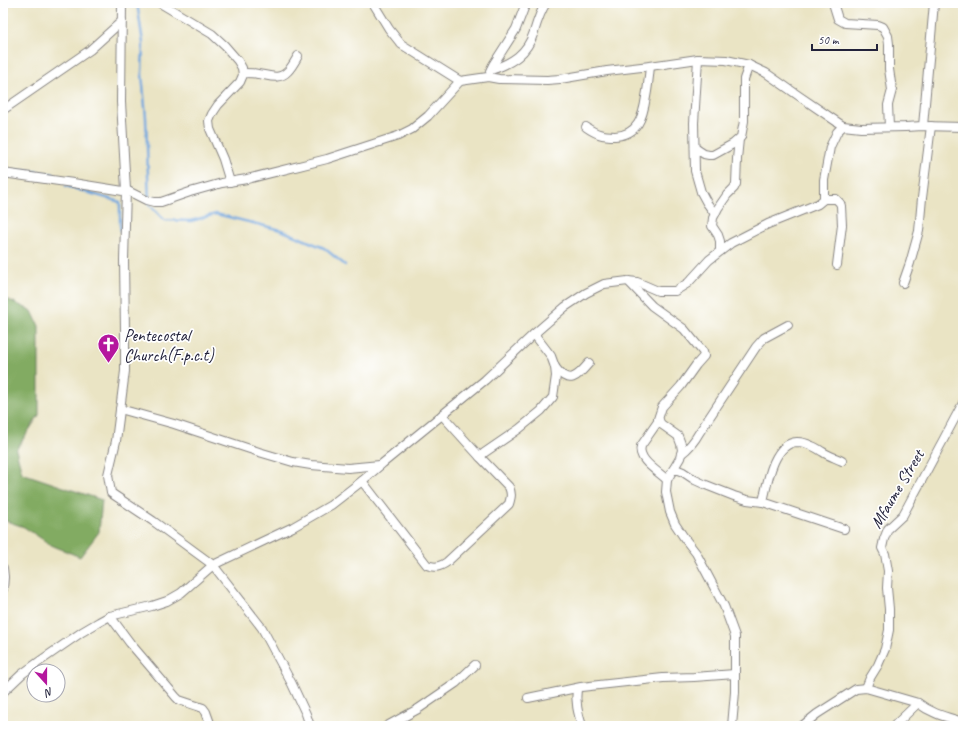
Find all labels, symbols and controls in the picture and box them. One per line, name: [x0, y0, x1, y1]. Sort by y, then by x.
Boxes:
scale bar: [812, 26, 877, 52]
text: 50 m: [818, 32, 840, 48]
place label: Pentecostal Church(F.p.c.t): [124, 325, 215, 366]
church icon: Pentecostal Church(F.p.c.t): [96, 332, 122, 365]
street label: Mfaume Street: [865, 444, 930, 532]
north arrow: [26, 663, 66, 703]
text: N: [42, 685, 55, 701]

